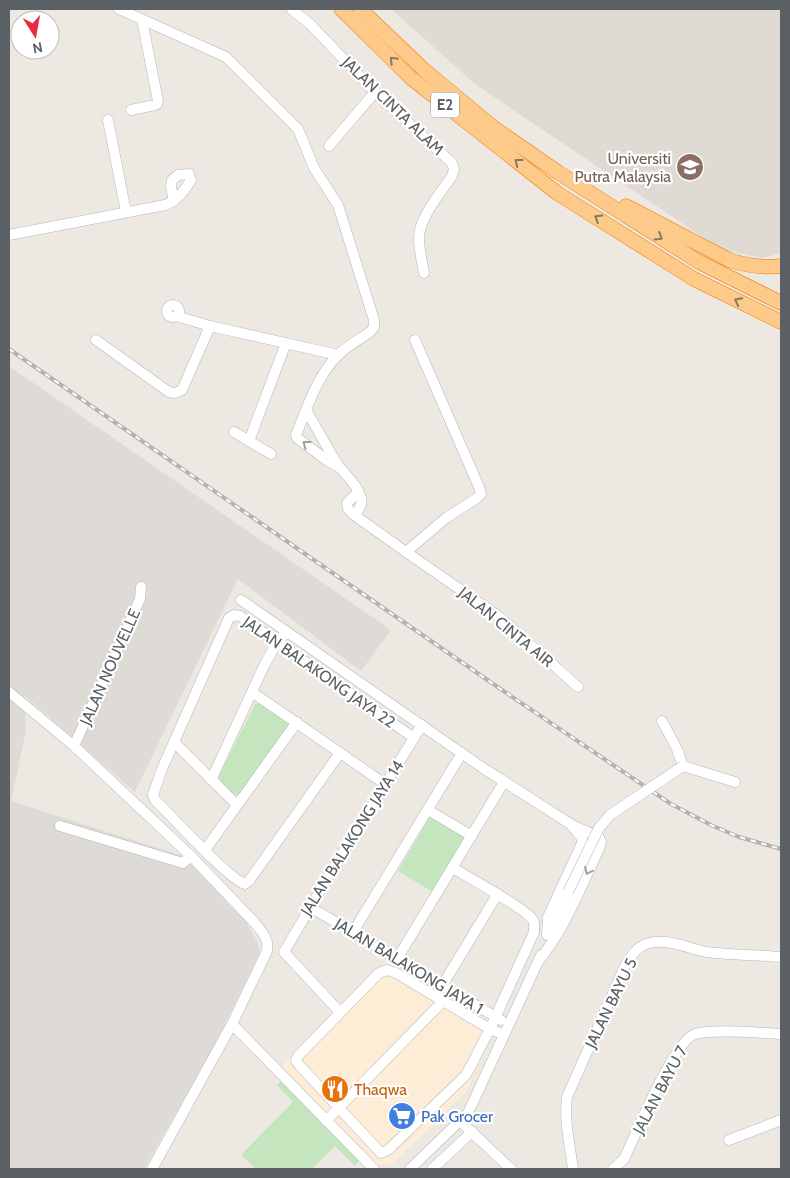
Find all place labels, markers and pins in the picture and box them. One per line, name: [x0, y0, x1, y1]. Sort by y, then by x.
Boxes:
place label: Universiti Putra Malaysia: [575, 149, 671, 186]
school or university icon: Universiti Putra Malaysia: [675, 152, 705, 182]
restaurant icon: Thaqwa: [320, 1074, 350, 1104]
place label: Thaqwa: [354, 1080, 407, 1099]
supermarket icon: Pak Grocer: [387, 1101, 417, 1131]
place label: Pak Grocer: [421, 1107, 494, 1126]

